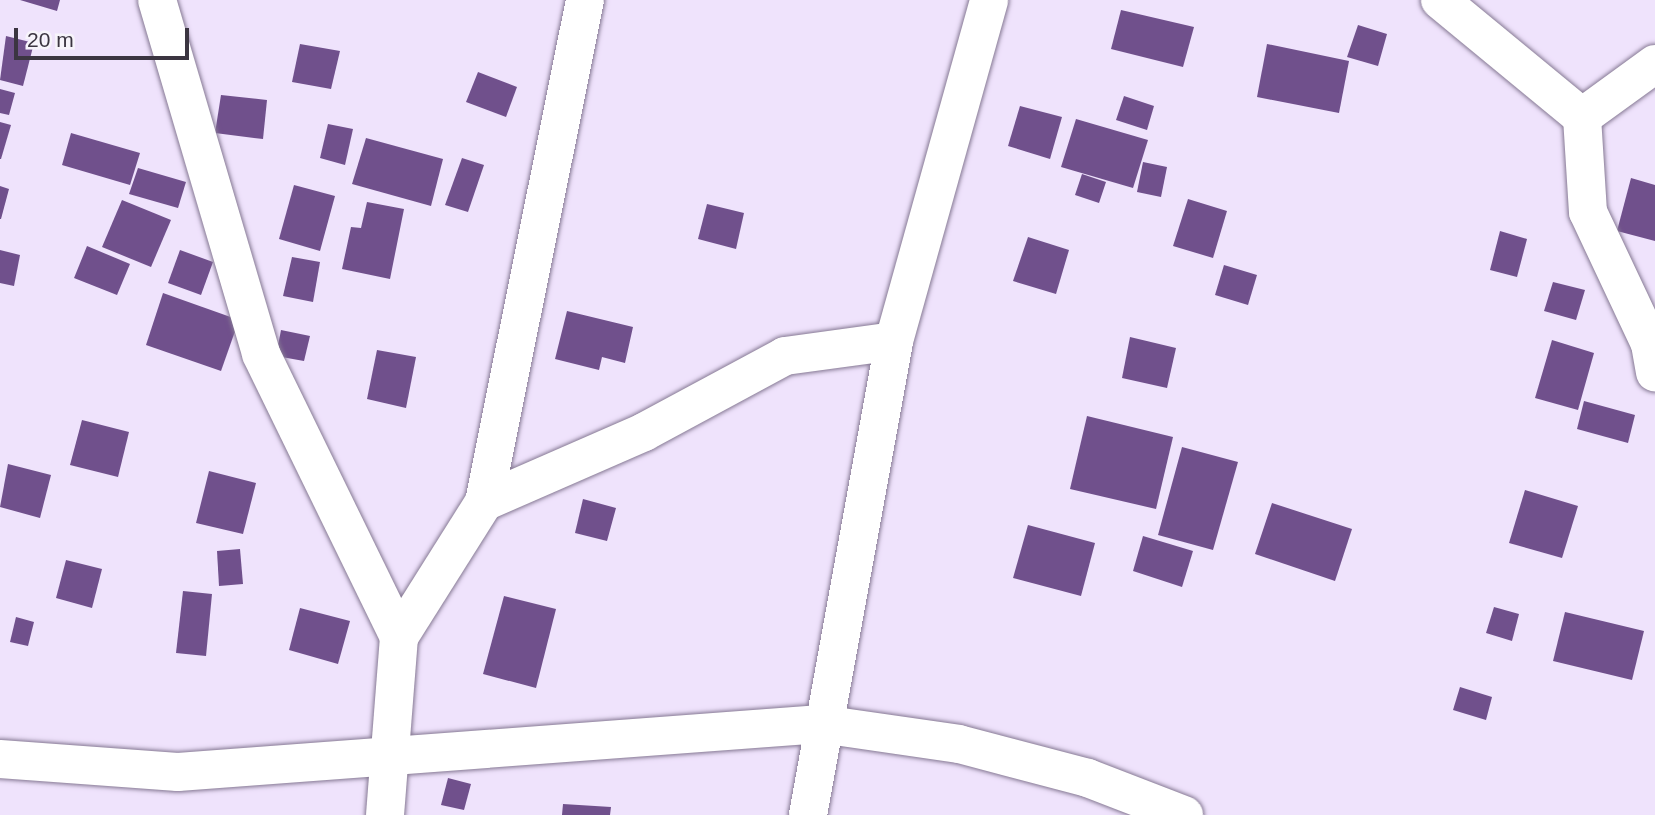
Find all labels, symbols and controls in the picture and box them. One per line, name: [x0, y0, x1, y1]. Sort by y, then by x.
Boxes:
scale bar: [18, 14, 192, 58]
text: 20 m: [27, 28, 74, 51]

